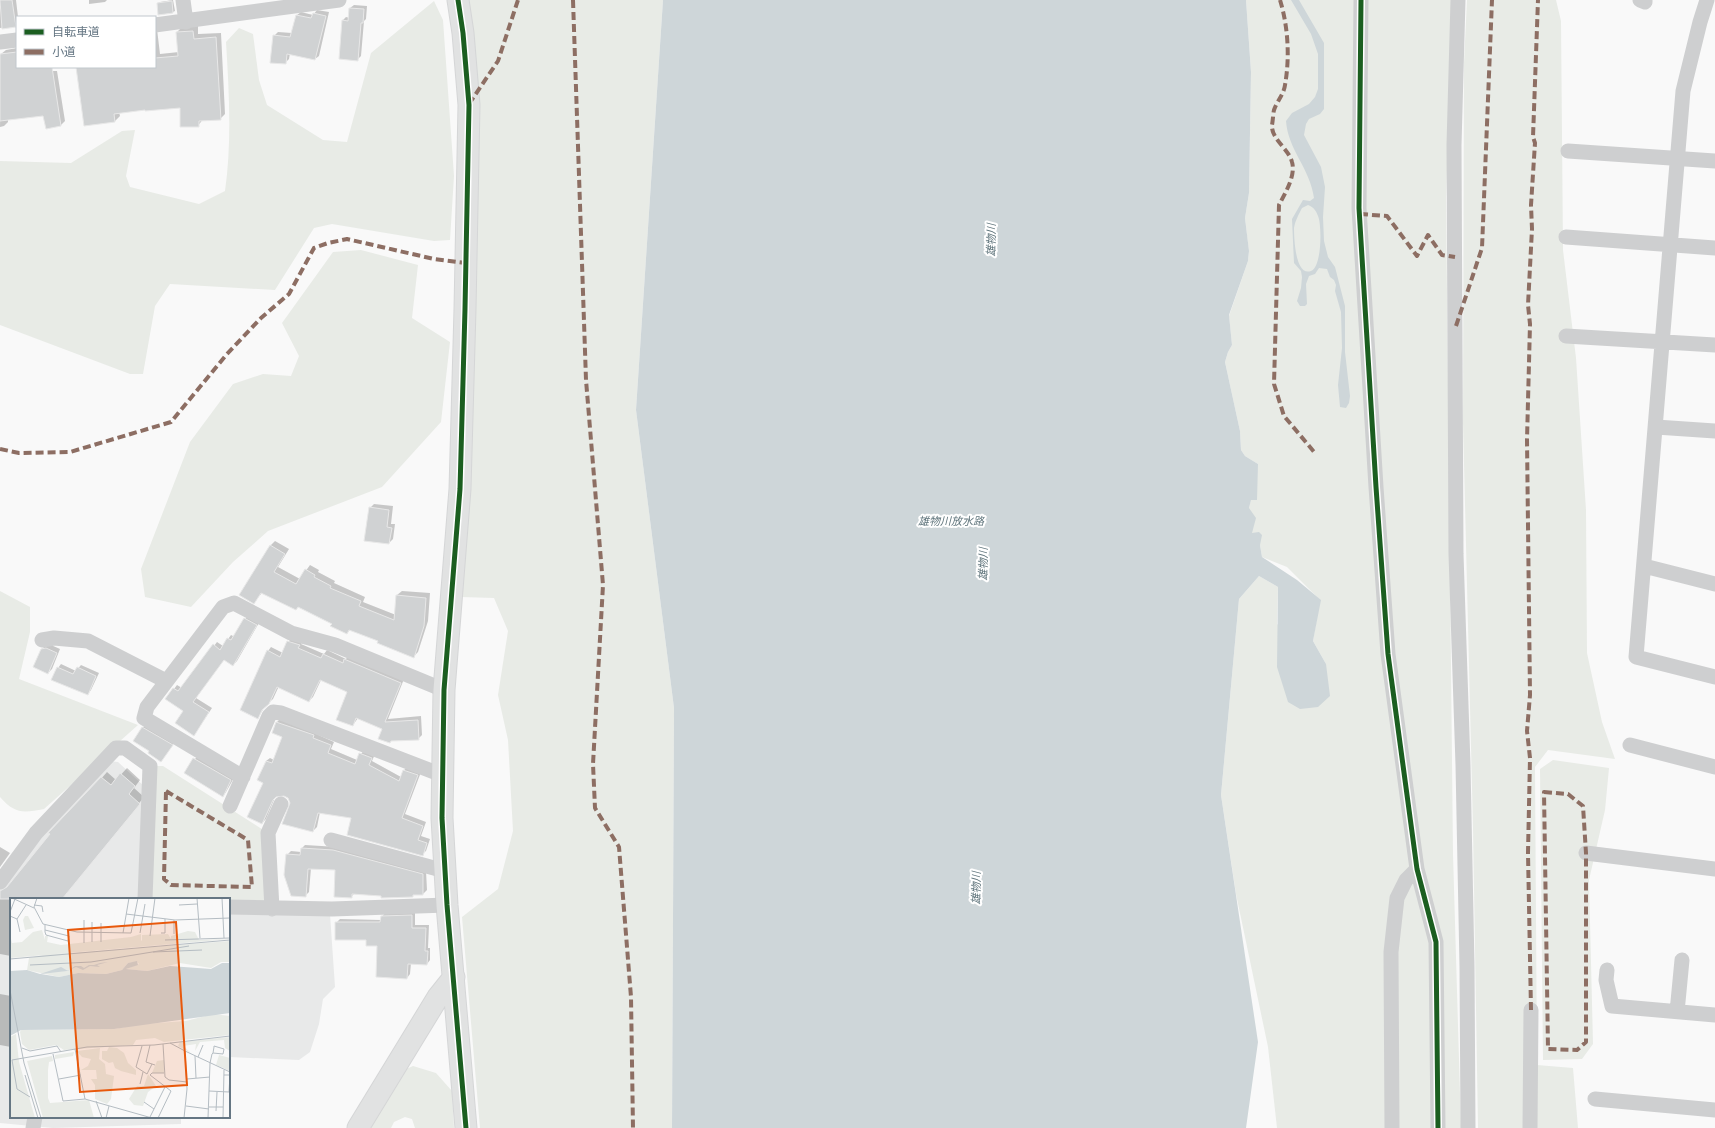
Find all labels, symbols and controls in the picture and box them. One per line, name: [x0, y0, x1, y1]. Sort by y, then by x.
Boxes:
legend: [16, 16, 156, 68]
text: 自転車道: [52, 24, 100, 40]
text: 小道: [52, 44, 76, 60]
water label: 雄物川: [984, 222, 998, 257]
water label: 雄物川放水路: [918, 514, 985, 528]
water label: 雄物川: [976, 546, 990, 581]
water label: 雄物川: [969, 870, 983, 905]
inset map: [10, 898, 230, 1118]

